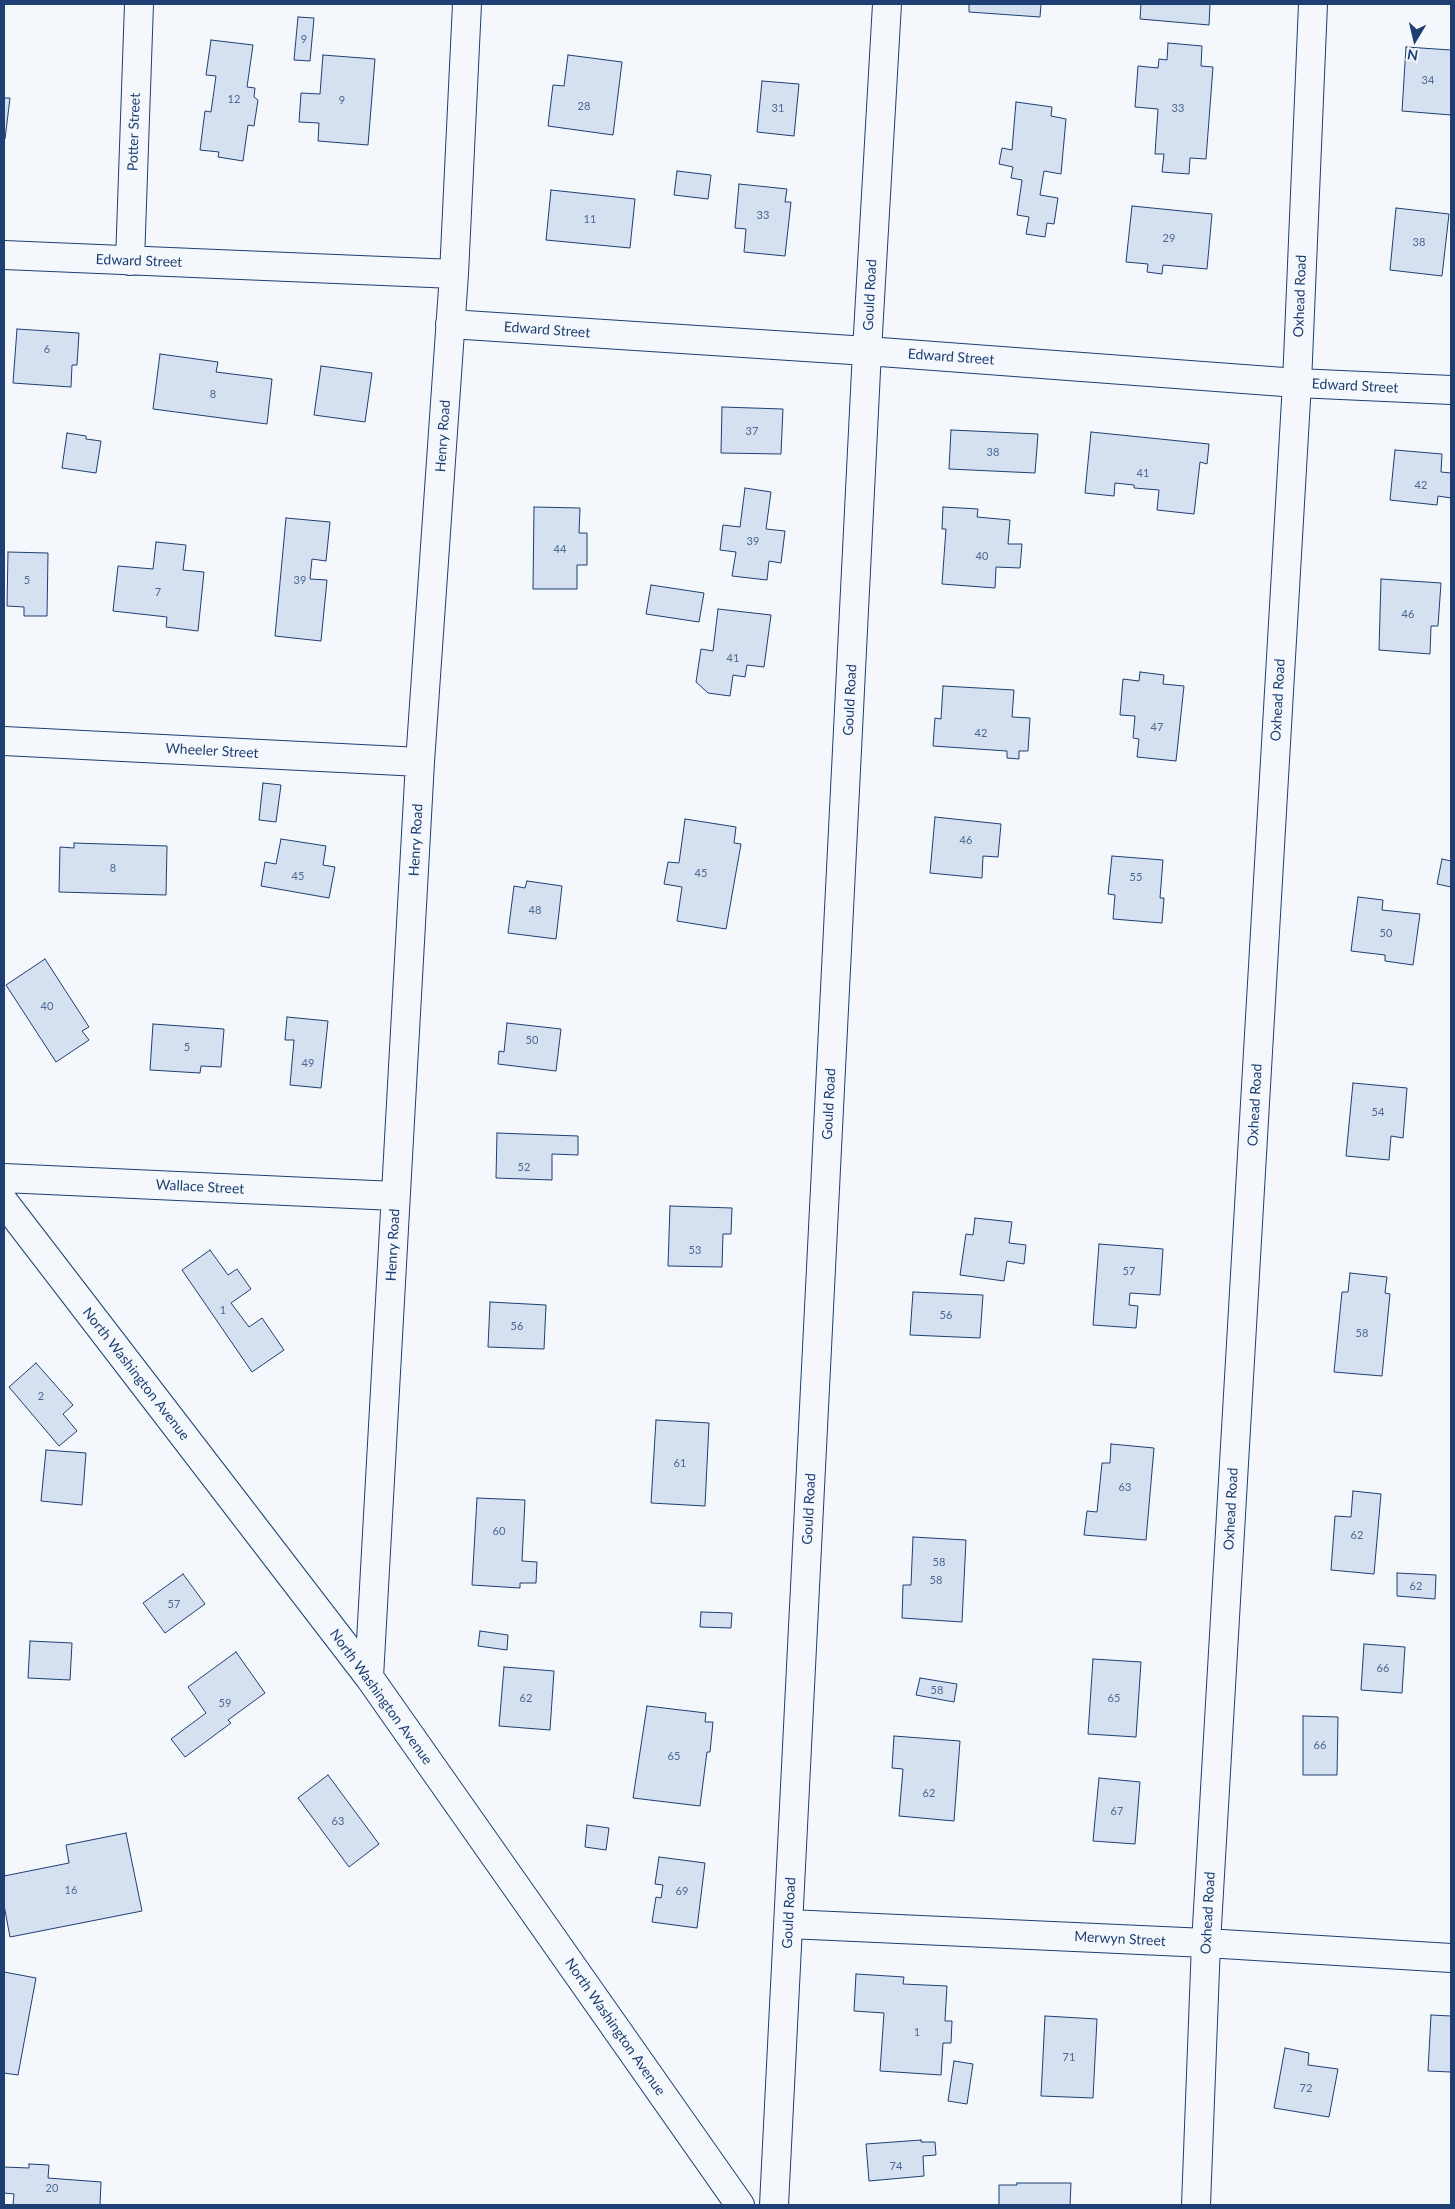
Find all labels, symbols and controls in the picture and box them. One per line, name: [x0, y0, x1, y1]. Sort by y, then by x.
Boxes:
north arrow: [1390, 15, 1440, 65]
house number: 9: [301, 32, 307, 46]
text: N: [1406, 46, 1419, 65]
house number: 34: [1422, 73, 1434, 87]
house number: 12: [228, 92, 240, 106]
street label: Potter Street: [124, 93, 144, 171]
house number: 9: [339, 93, 345, 107]
house number: 28: [578, 99, 590, 113]
house number: 31: [772, 101, 784, 115]
house number: 33: [1172, 101, 1184, 115]
house number: 33: [757, 208, 769, 222]
house number: 11: [584, 212, 596, 226]
house number: 29: [1163, 231, 1175, 245]
house number: 38: [1413, 235, 1425, 249]
street label: Edward Street: [95, 251, 183, 271]
street label: Oxhead Road: [1290, 254, 1310, 338]
street label: Gould Road: [860, 259, 880, 331]
street label: Edward Street: [503, 319, 591, 341]
house number: 6: [44, 342, 50, 356]
street label: Edward Street: [907, 346, 995, 368]
street label: Edward Street: [1311, 375, 1399, 397]
house number: 8: [210, 387, 216, 401]
street label: Henry Road: [432, 399, 454, 473]
house number: 37: [746, 424, 758, 438]
house number: 38: [987, 445, 999, 459]
house number: 41: [1137, 466, 1149, 480]
house number: 42: [1415, 478, 1427, 492]
house number: 39: [747, 534, 759, 548]
house number: 44: [554, 542, 566, 556]
house number: 40: [976, 549, 988, 563]
house number: 5: [24, 573, 30, 587]
house number: 39: [294, 573, 306, 587]
house number: 7: [155, 585, 161, 599]
house number: 46: [1402, 607, 1414, 621]
house number: 41: [727, 651, 739, 665]
street label: Oxhead Road: [1267, 658, 1289, 742]
street label: Gould Road: [840, 664, 860, 736]
house number: 47: [1151, 720, 1163, 734]
house number: 42: [975, 726, 987, 740]
street label: Wheeler Street: [165, 740, 259, 762]
street label: Henry Road: [406, 803, 426, 877]
house number: 46: [960, 833, 972, 847]
house number: 8: [110, 861, 116, 875]
house number: 45: [695, 866, 707, 880]
house number: 45: [292, 869, 304, 883]
house number: 55: [1130, 870, 1142, 884]
house number: 48: [529, 903, 541, 917]
house number: 50: [1380, 926, 1392, 940]
house number: 40: [41, 999, 53, 1013]
house number: 50: [526, 1033, 538, 1047]
house number: 5: [184, 1040, 190, 1054]
house number: 49: [302, 1056, 314, 1070]
street label: Oxhead Road: [1244, 1063, 1266, 1147]
street label: Gould Road: [819, 1068, 839, 1140]
house number: 54: [1372, 1105, 1384, 1119]
house number: 52: [518, 1160, 530, 1174]
street label: Wallace Street: [155, 1176, 245, 1198]
street label: Henry Road: [383, 1208, 403, 1282]
house number: 53: [689, 1243, 701, 1257]
house number: 57: [1123, 1264, 1135, 1278]
house number: 1: [220, 1303, 226, 1317]
street label: North Washington Avenue: [79, 1304, 193, 1444]
house number: 56: [940, 1308, 952, 1322]
house number: 56: [511, 1319, 523, 1333]
house number: 58: [1356, 1326, 1368, 1340]
house number: 2: [38, 1389, 44, 1403]
house number: 61: [674, 1456, 686, 1470]
street label: Oxhead Road: [1220, 1467, 1242, 1551]
street label: Gould Road: [799, 1473, 819, 1545]
house number: 63: [1119, 1480, 1131, 1494]
house number: 60: [493, 1524, 505, 1538]
house number: 62: [1351, 1528, 1363, 1542]
house number: 58: [933, 1555, 945, 1569]
house number: 58: [930, 1573, 942, 1587]
house number: 62: [1410, 1579, 1422, 1593]
house number: 57: [168, 1597, 180, 1611]
street label: North Washington Avenue: [326, 1626, 436, 1768]
house number: 66: [1377, 1661, 1389, 1675]
house number: 58: [931, 1683, 943, 1697]
house number: 62: [520, 1691, 532, 1705]
house number: 65: [1108, 1691, 1120, 1705]
house number: 59: [219, 1696, 231, 1710]
house number: 66: [1314, 1738, 1326, 1752]
house number: 65: [668, 1749, 680, 1763]
house number: 62: [923, 1786, 935, 1800]
house number: 67: [1111, 1804, 1123, 1818]
house number: 63: [332, 1814, 344, 1828]
street label: Oxhead Road: [1197, 1871, 1219, 1955]
street label: Gould Road: [779, 1877, 799, 1949]
house number: 16: [65, 1883, 77, 1897]
house number: 69: [676, 1884, 688, 1898]
street label: Merwyn Street: [1074, 1928, 1166, 1950]
street label: North Washington Avenue: [561, 1955, 669, 2099]
house number: 1: [914, 2025, 920, 2039]
house number: 71: [1063, 2050, 1075, 2064]
house number: 72: [1300, 2081, 1312, 2095]
house number: 74: [890, 2159, 902, 2173]
house number: 20: [46, 2181, 58, 2195]

